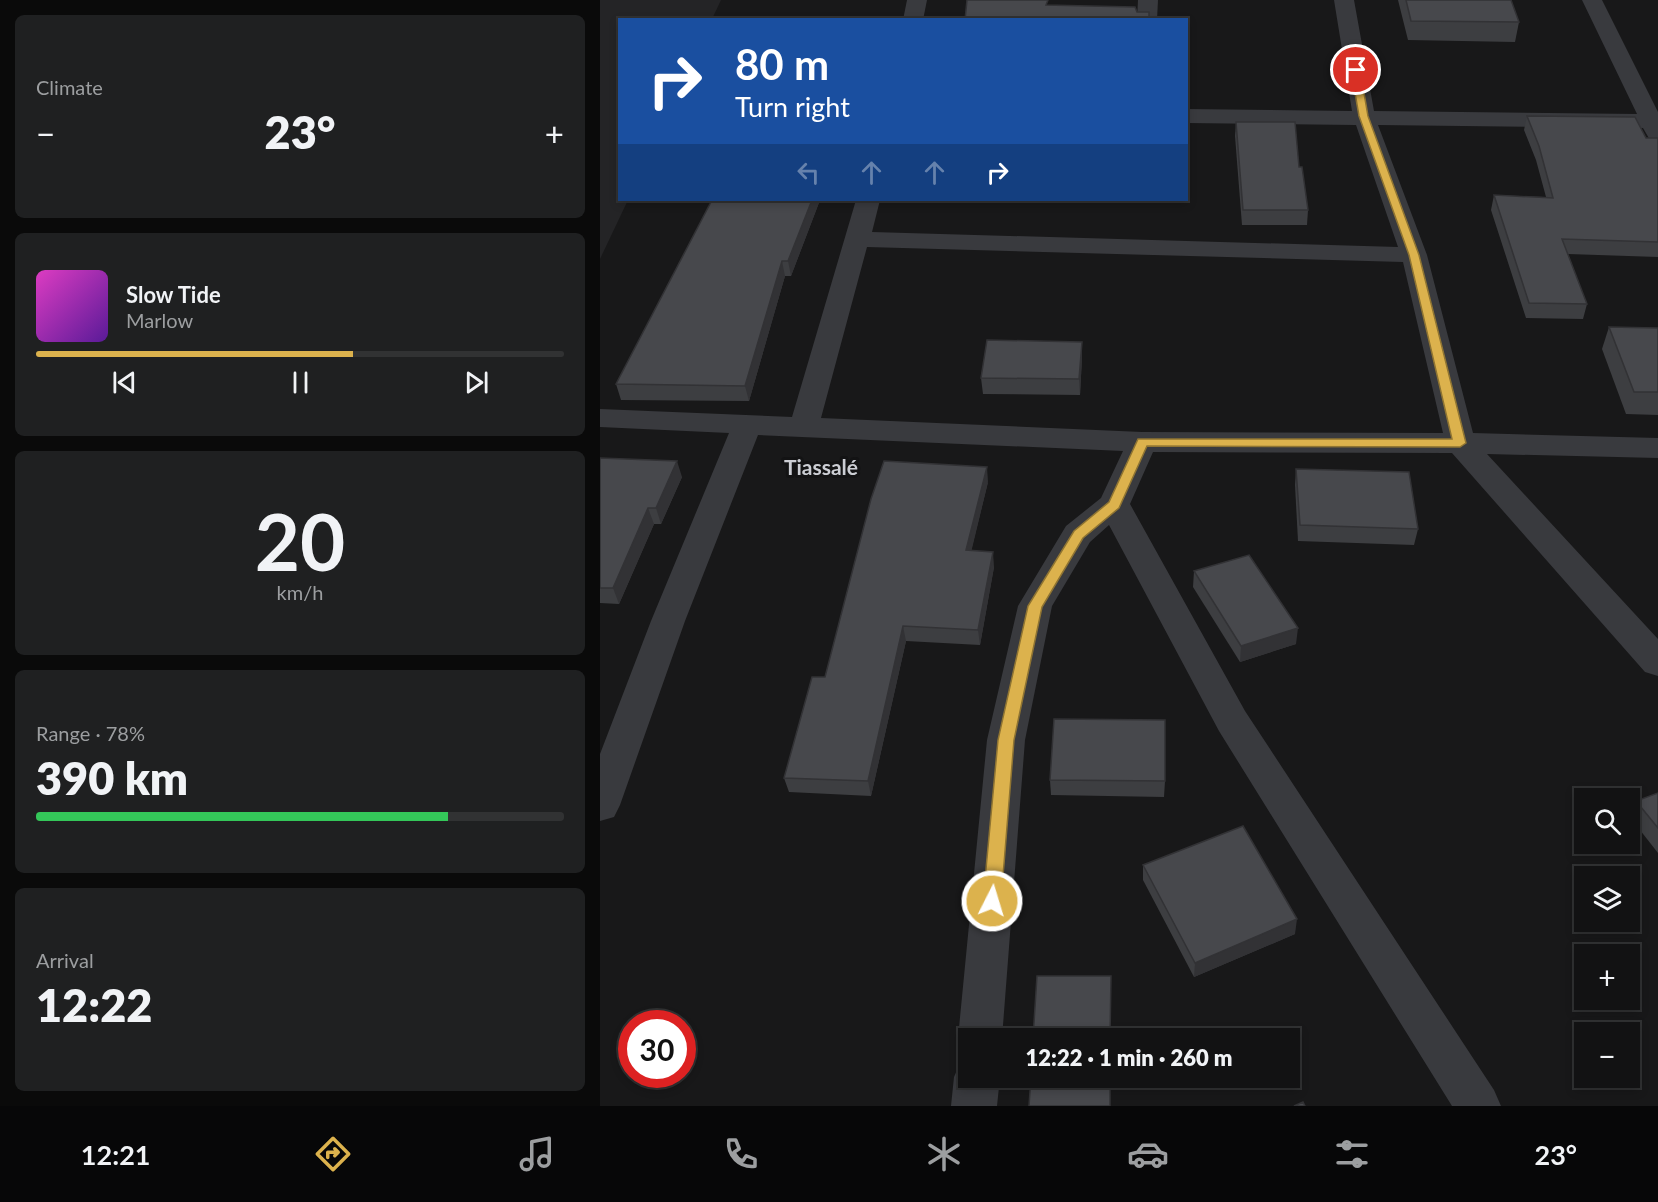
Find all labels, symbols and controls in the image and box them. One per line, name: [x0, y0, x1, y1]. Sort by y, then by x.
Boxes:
text: 80 m: [735, 39, 829, 89]
icon: right: [636, 42, 714, 120]
pin: [1330, 44, 1381, 95]
icon: arrive: [1339, 53, 1372, 86]
text: Climate: [36, 75, 103, 99]
text: Turn right: [735, 90, 850, 123]
text: 23°: [265, 105, 335, 159]
text: −: [36, 113, 55, 153]
text: +: [545, 113, 564, 153]
icon: left: [792, 156, 825, 189]
icon: ahead: [855, 156, 888, 189]
icon: ahead: [918, 156, 951, 189]
icon: right: [981, 156, 1014, 189]
text: Slow Tide: [126, 281, 221, 308]
text: Marlow: [126, 308, 193, 332]
icon: previous: [108, 366, 141, 399]
icon: pause: [284, 366, 317, 399]
icon: next: [460, 366, 493, 399]
district label: Tiassalé: [784, 454, 858, 479]
text: 20: [255, 494, 345, 588]
text: km/h: [277, 580, 323, 604]
text: Range · 78%: [36, 721, 145, 745]
text: 390 km: [36, 751, 188, 805]
map controls: [1574, 788, 1640, 1088]
button: search: [1574, 788, 1640, 854]
button: layers: [1574, 866, 1640, 932]
position arrow: [960, 869, 1024, 933]
button: +: [1574, 944, 1640, 1010]
text: Arrival: [36, 948, 94, 972]
text: 12:22: [36, 978, 152, 1032]
speed limit sign: 30: [618, 1010, 696, 1088]
button: −: [1574, 1022, 1640, 1088]
text: 12:22 · 1 min · 260 m: [1026, 1044, 1232, 1071]
icon: directions: [312, 1133, 354, 1175]
icon: music: [516, 1133, 558, 1175]
icon: phone: [720, 1133, 762, 1175]
icon: climate: [923, 1133, 965, 1175]
icon: car: [1127, 1133, 1169, 1175]
icon: filters: [1331, 1133, 1373, 1175]
text: 12:21: [81, 1138, 150, 1171]
text: 23°: [1534, 1138, 1577, 1171]

